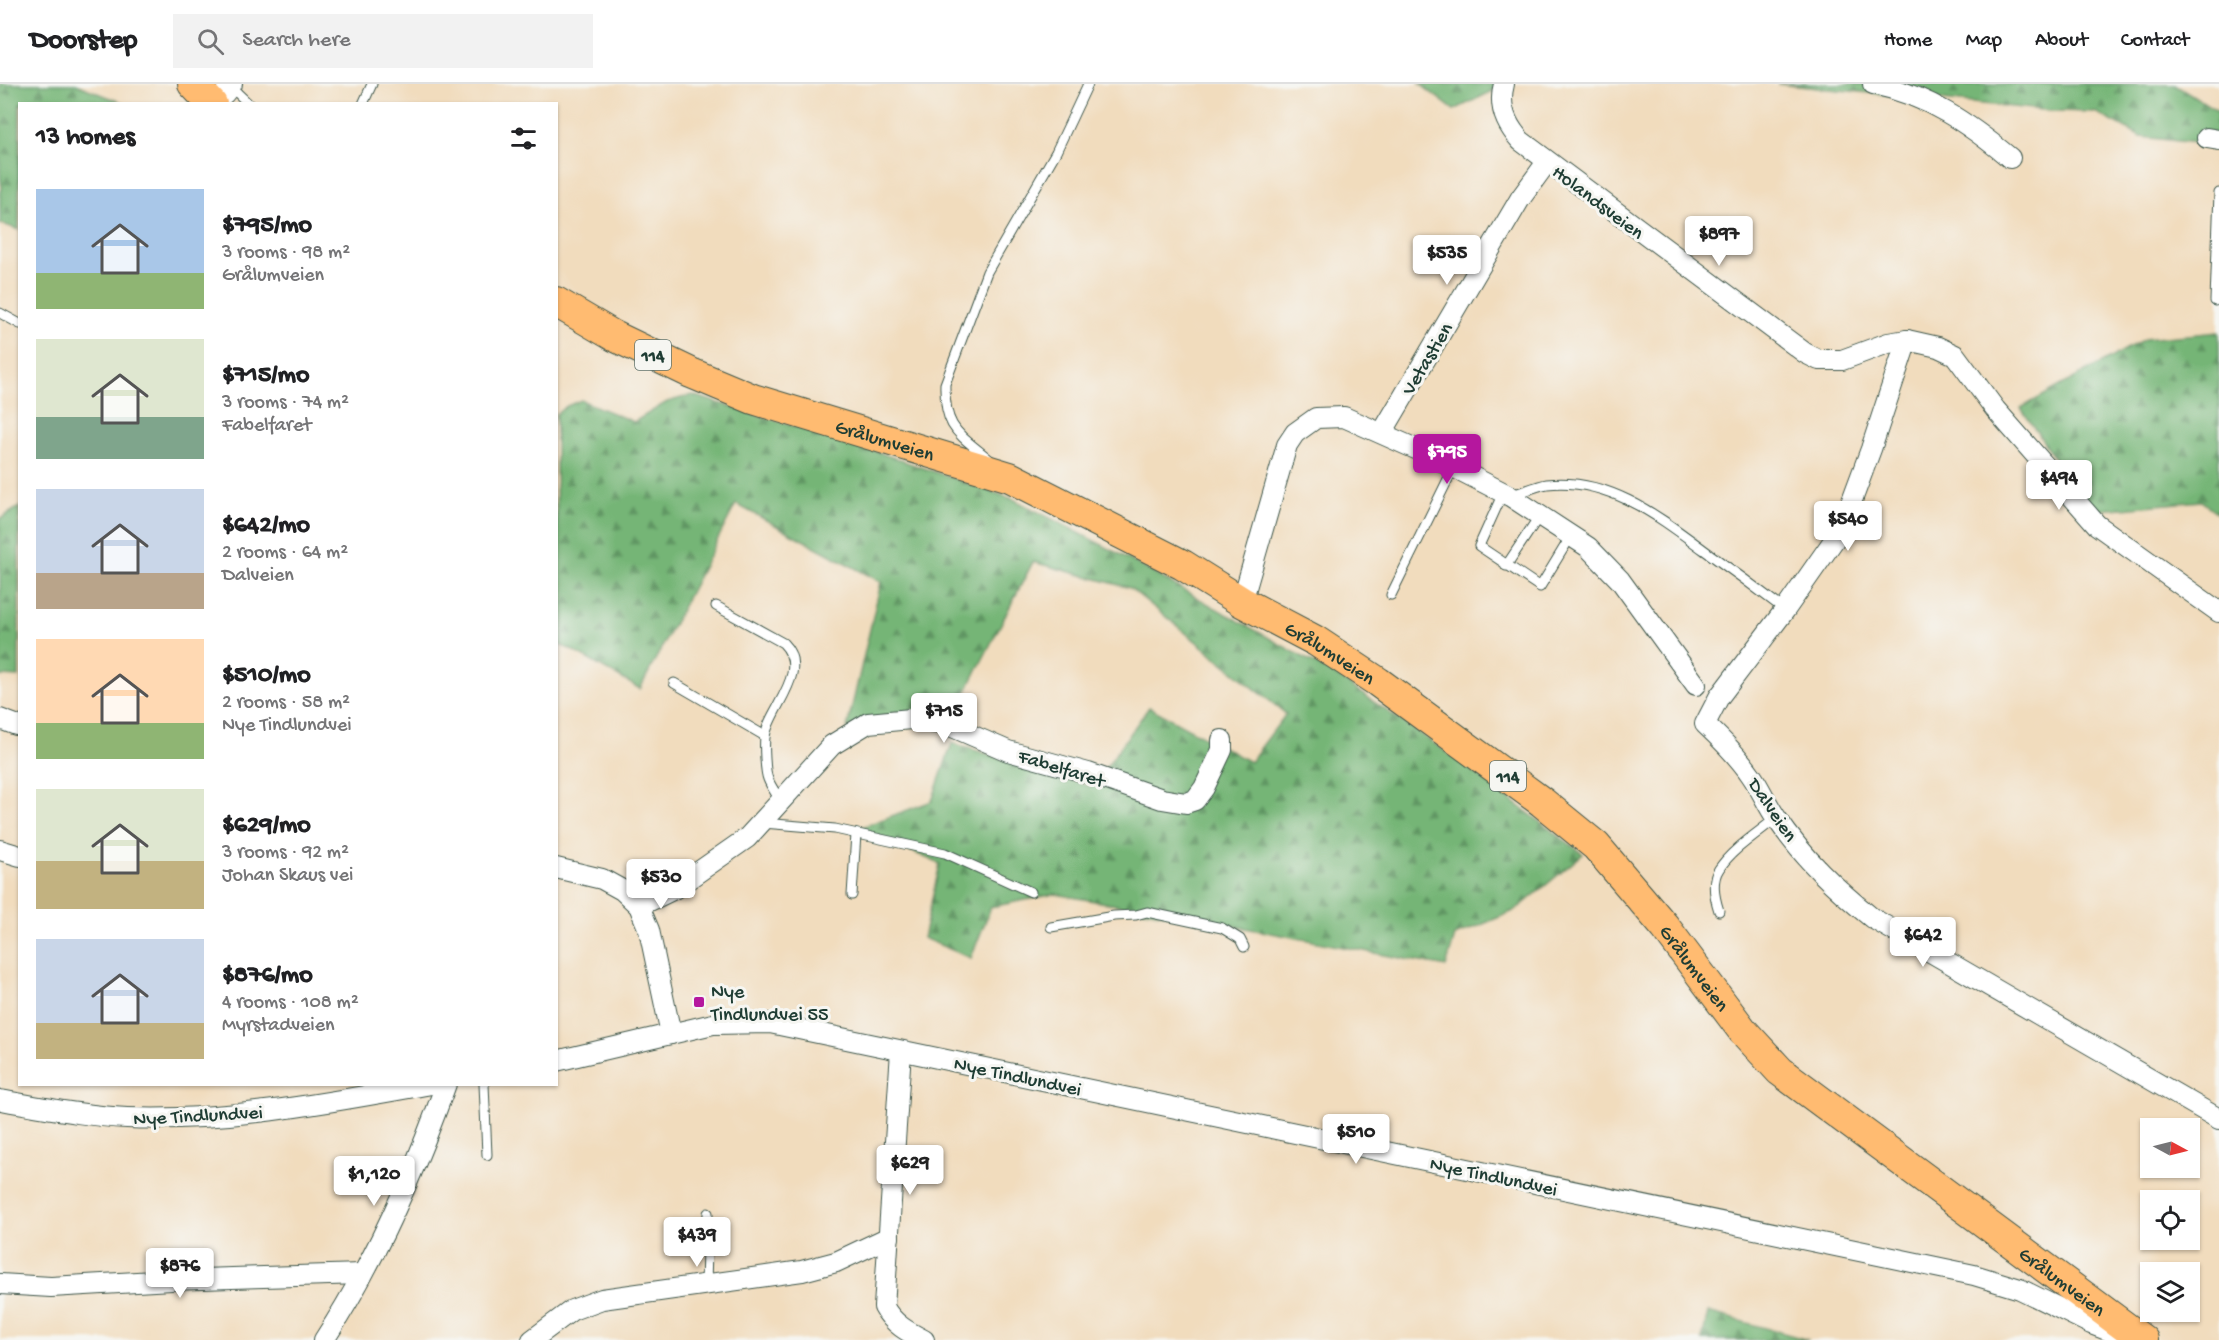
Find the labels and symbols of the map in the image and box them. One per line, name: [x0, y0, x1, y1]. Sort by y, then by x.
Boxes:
street label: Holandsveien: [1546, 162, 1648, 246]
pin: $897: [1683, 216, 1755, 267]
pin: $535: [1411, 235, 1483, 286]
street label: Vetastien: [1398, 319, 1460, 401]
road number: 114: [635, 340, 671, 370]
street label: Grålumveien: [832, 417, 937, 468]
pin: $795: [1411, 434, 1483, 485]
pin: $494: [2023, 460, 2095, 511]
pin: $540: [1812, 501, 1884, 552]
street label: Grålumveien: [1280, 619, 1379, 692]
pin: $715: [908, 693, 980, 744]
street label: Fabelfaret: [1014, 746, 1109, 795]
road number: 114: [1490, 761, 1526, 791]
street label: Dalveien: [1740, 773, 1801, 848]
pin: $530: [625, 859, 697, 910]
pin: $642: [1887, 917, 1959, 968]
street label: Grålumveien: [1653, 922, 1733, 1018]
place label: Nye Tindlundvei 55: [710, 982, 829, 1028]
marker: Nye Tindlundvei 55: [692, 995, 706, 1009]
street label: Nye Tindlundvei: [951, 1054, 1083, 1103]
street label: Nye Tindlundvei: [133, 1103, 264, 1132]
pin: $510: [1320, 1114, 1392, 1165]
north arrow: [2140, 1118, 2200, 1178]
pin: $629: [874, 1145, 946, 1196]
street label: Nye Tindlundvei: [1427, 1154, 1559, 1203]
pin: $1,120: [325, 1156, 423, 1207]
pin: $439: [661, 1217, 733, 1268]
street label: Grålumveien: [2013, 1244, 2109, 1323]
pin: $876: [144, 1248, 216, 1299]

